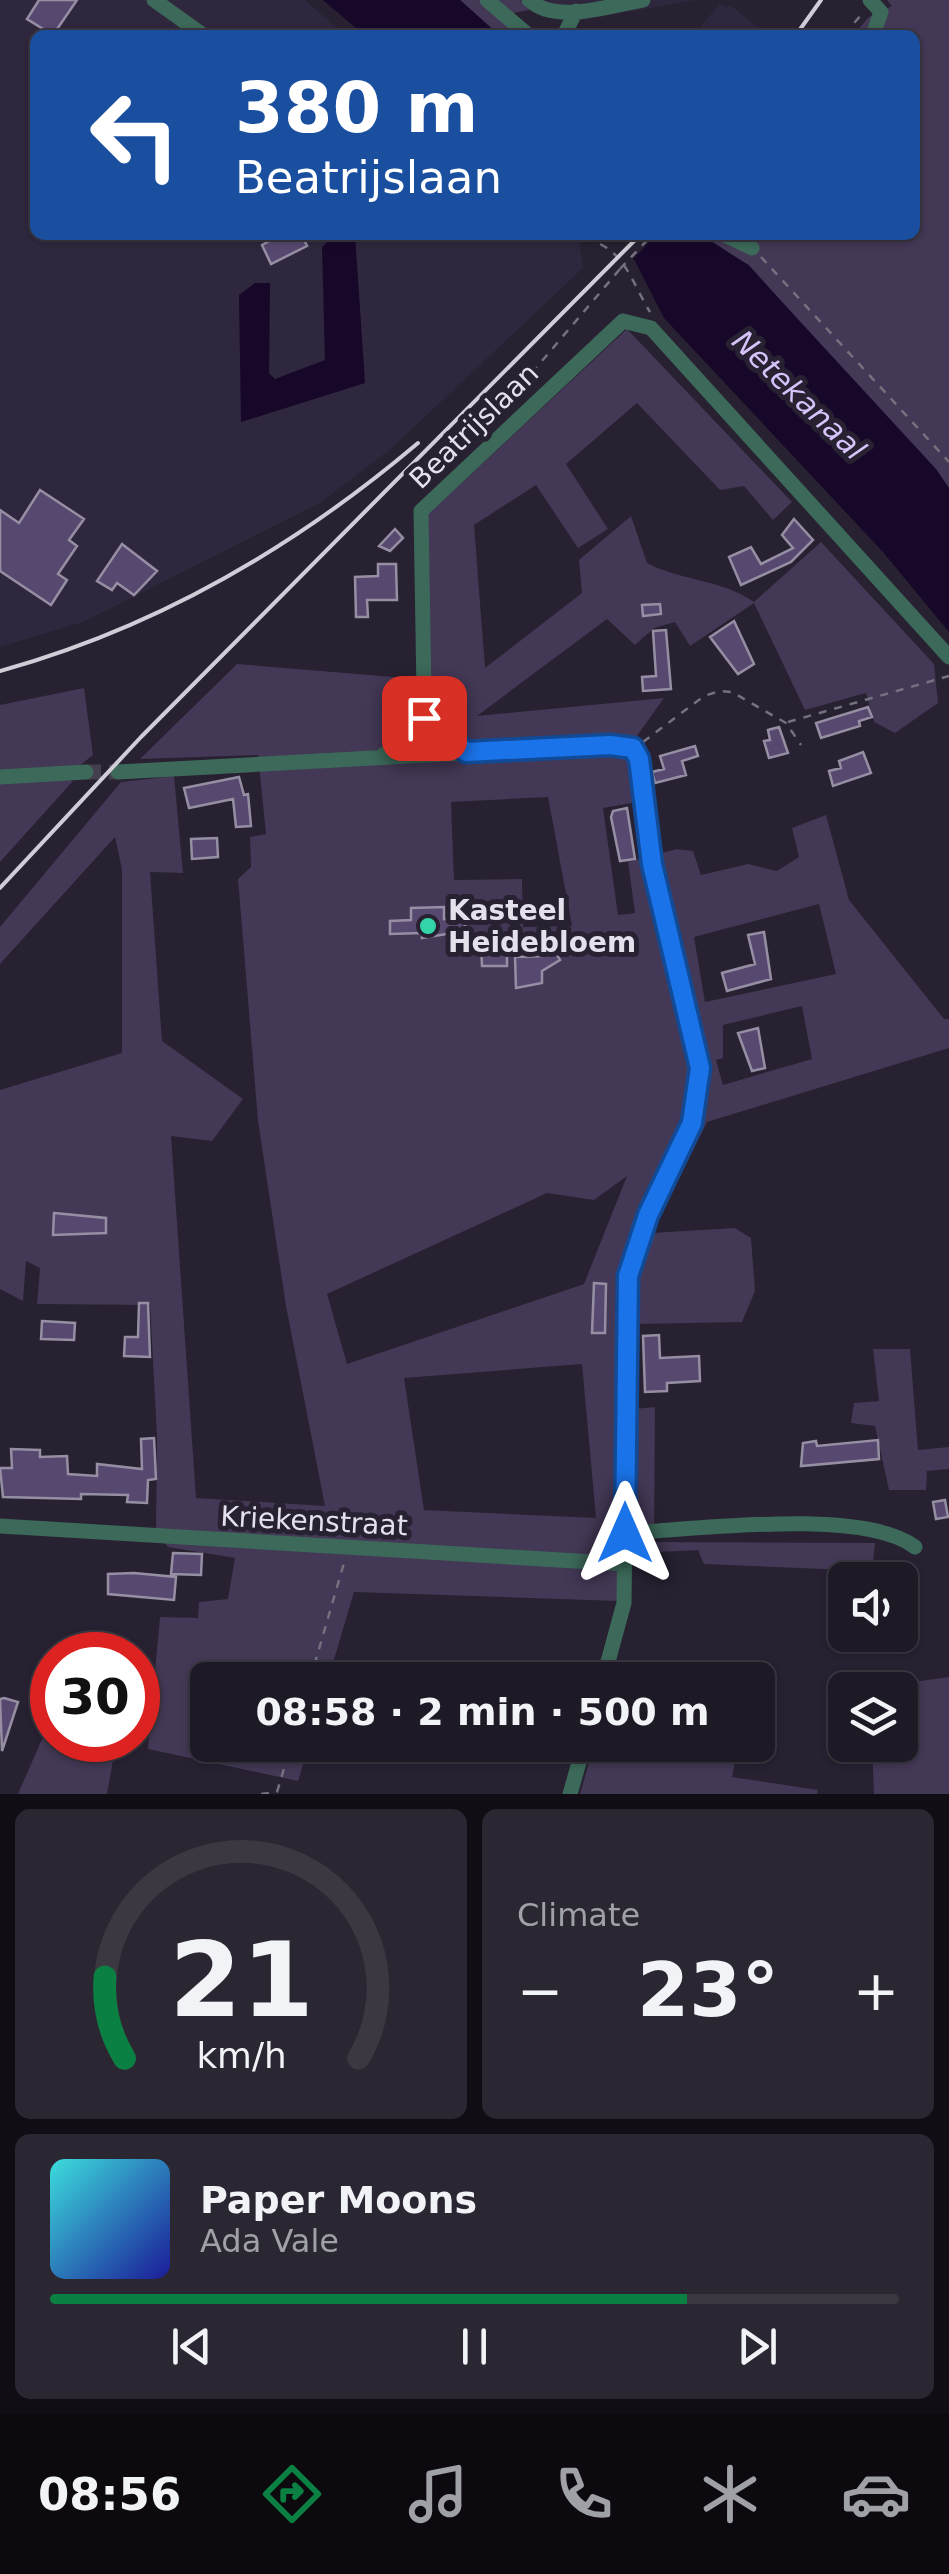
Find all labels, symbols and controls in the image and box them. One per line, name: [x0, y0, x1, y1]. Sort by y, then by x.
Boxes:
text: 380 m: [235, 67, 478, 149]
icon: left: [70, 70, 200, 200]
text: Beatrijslaan: [235, 151, 502, 204]
water label: Netekanaal: [725, 323, 873, 467]
street label: Beatrijslaan: [403, 356, 545, 496]
pin: [382, 676, 467, 761]
icon: arrive: [397, 691, 452, 746]
place label: Kasteel Heidebloem: [448, 894, 636, 959]
marker: Kasteel Heidebloem: [417, 915, 439, 937]
position arrow: [573, 1481, 677, 1585]
street label: Kriekenstraat: [220, 1500, 408, 1542]
map controls: [828, 1562, 918, 1762]
button: sound: [828, 1562, 918, 1652]
speed limit sign: 30: [30, 1632, 160, 1762]
button: layers: [828, 1672, 918, 1762]
text: 08:58 · 2 min · 500 m: [255, 1690, 710, 1734]
text: Climate: [517, 1896, 640, 1934]
text: 21: [169, 1919, 313, 2041]
text: 23°: [637, 1946, 779, 2034]
text: −: [517, 1959, 563, 2023]
text: +: [853, 1959, 899, 2023]
text: km/h: [196, 2035, 286, 2076]
text: Paper Moons: [200, 2178, 477, 2222]
text: Ada Vale: [200, 2222, 339, 2260]
icon: previous: [164, 2319, 219, 2374]
icon: pause: [447, 2319, 502, 2374]
icon: next: [730, 2319, 785, 2374]
icon: directions: [257, 2459, 327, 2529]
icon: music: [403, 2459, 473, 2529]
icon: phone: [549, 2459, 619, 2529]
icon: climate: [695, 2459, 765, 2529]
icon: car: [841, 2459, 911, 2529]
text: 08:56: [38, 2468, 181, 2521]

